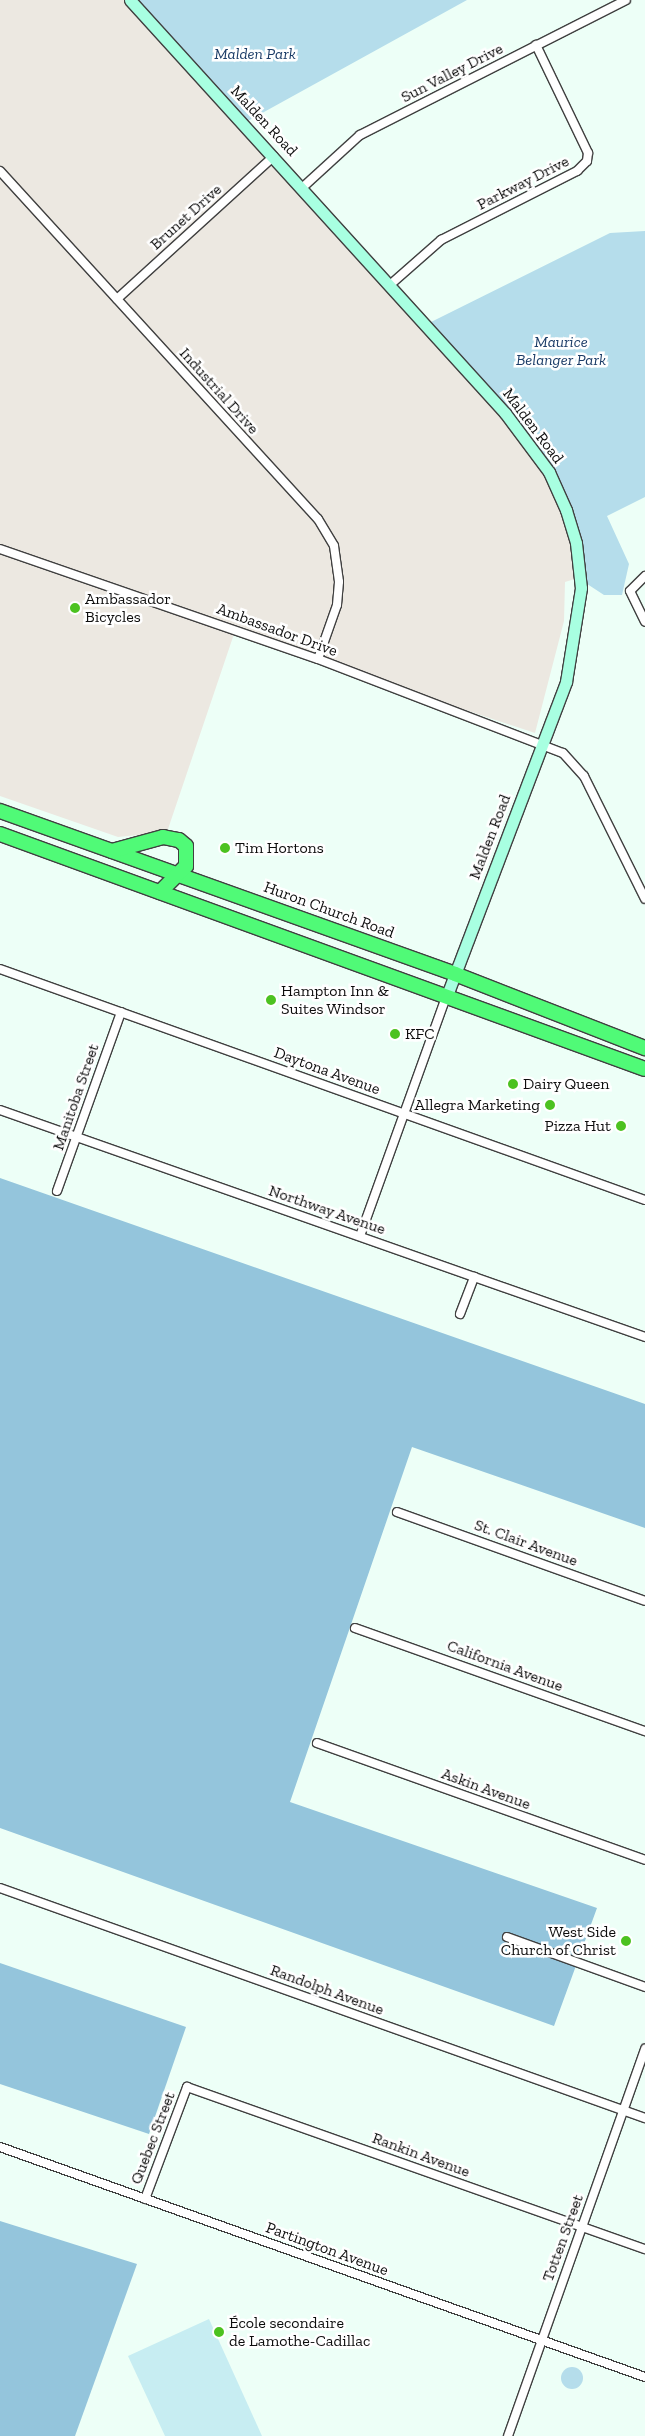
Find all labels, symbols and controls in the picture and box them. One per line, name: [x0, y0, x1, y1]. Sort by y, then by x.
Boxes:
street label: Sun Valley Drive: [397, 39, 507, 107]
park label: Malden Park: [214, 44, 296, 64]
street label: Malden Road: [226, 82, 302, 160]
street label: Parkway Drive: [474, 152, 572, 214]
street label: Brunet Drive: [146, 180, 226, 254]
park label: Maurice Belanger Park: [516, 332, 606, 370]
street label: Industrial Drive: [175, 344, 263, 438]
street label: Malden Road: [498, 385, 568, 467]
place label: Ambassador Bicycles: [85, 589, 171, 627]
street label: Ambassador Drive: [214, 599, 340, 661]
marker: Ambassador Bicycles: [69, 602, 81, 614]
street label: Malden Road: [465, 792, 515, 882]
place label: Tim Hortons: [235, 838, 324, 858]
marker: Tim Hortons: [219, 842, 231, 854]
street label: Huron Church Road: [261, 877, 397, 943]
place label: Hampton Inn & Suites Windsor: [281, 981, 389, 1019]
marker: Hampton Inn & Suites Windsor: [265, 994, 277, 1006]
place label: KFC: [405, 1024, 435, 1044]
marker: KFC: [389, 1028, 401, 1040]
street label: Manitoba Street: [49, 1041, 103, 1153]
street label: Daytona Avenue: [271, 1043, 383, 1099]
place label: Dairy Queen: [523, 1074, 610, 1094]
marker: Dairy Queen: [507, 1078, 519, 1090]
place label: Allegra Marketing: [415, 1095, 540, 1115]
marker: Allegra Marketing: [544, 1099, 556, 1111]
place label: Pizza Hut: [544, 1116, 611, 1136]
marker: Pizza Hut: [615, 1120, 627, 1132]
street label: Northway Avenue: [266, 1181, 388, 1239]
street label: St. Clair Avenue: [471, 1515, 581, 1571]
street label: California Avenue: [444, 1636, 566, 1696]
street label: Askin Avenue: [439, 1764, 533, 1814]
place label: West Side Church of Christ: [501, 1922, 616, 1960]
marker: West Side Church of Christ: [620, 1935, 632, 1947]
street label: Randolph Avenue: [267, 1960, 387, 2020]
street label: Quebec Street: [127, 2089, 179, 2187]
street label: Rankin Avenue: [369, 2128, 473, 2182]
street label: Totten Street: [538, 2192, 588, 2284]
street label: Partington Avenue: [263, 2218, 391, 2280]
place label: École secondaire de Lamothe-Cadillac: [229, 2313, 370, 2351]
marker: École secondaire de Lamothe-Cadillac: [213, 2326, 225, 2338]

